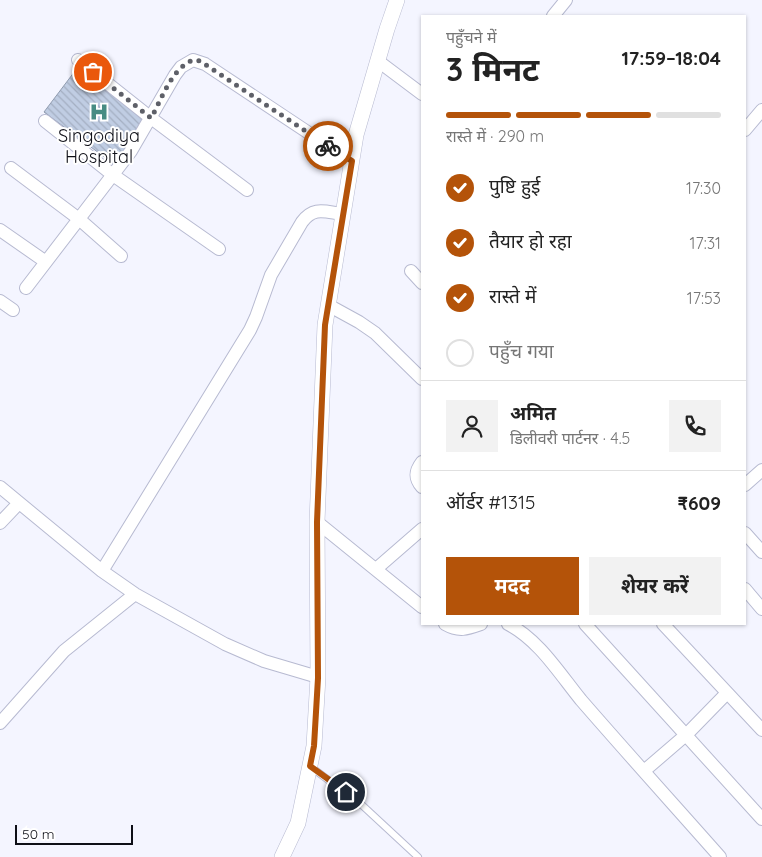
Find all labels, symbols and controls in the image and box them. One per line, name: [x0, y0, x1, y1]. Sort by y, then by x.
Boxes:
text: पहुँचने में: [446, 27, 497, 47]
text: 17:59–18:04: [621, 46, 721, 70]
text: 3 मिनट: [446, 49, 539, 89]
pin: [72, 51, 114, 93]
icon: bag: [79, 58, 107, 86]
hospital icon: Singodiya Hospital: [88, 101, 110, 123]
courier: [303, 121, 353, 171]
place label: Singodiya Hospital: [58, 124, 140, 168]
text: रास्ते में · 290 m: [446, 126, 544, 146]
icon: bike: [314, 132, 342, 160]
icon: check: [446, 174, 474, 202]
text: पुष्टि हुई: [489, 174, 540, 198]
text: 17:30: [686, 178, 721, 198]
icon: check: [446, 229, 474, 257]
text: तैयार हो रहा: [489, 229, 572, 253]
text: 17:31: [690, 233, 721, 253]
icon: check: [446, 284, 474, 312]
text: रास्ते में: [489, 284, 536, 308]
text: 17:53: [687, 288, 721, 308]
text: पहुँच गया: [489, 339, 554, 363]
button: person: [446, 400, 498, 452]
button: phone: [669, 400, 721, 452]
text: अमित: [510, 401, 556, 425]
text: डिलीवरी पार्टनर · 4.5: [510, 428, 630, 448]
text: ऑर्डर #1315: [446, 490, 535, 514]
text: ₹609: [678, 491, 721, 515]
button: मदद: [446, 557, 579, 615]
button: शेयर करें: [589, 557, 721, 615]
pin: [325, 771, 367, 813]
icon: home: [332, 778, 360, 806]
scale bar: [15, 822, 132, 845]
text: 50 m: [22, 825, 55, 843]

